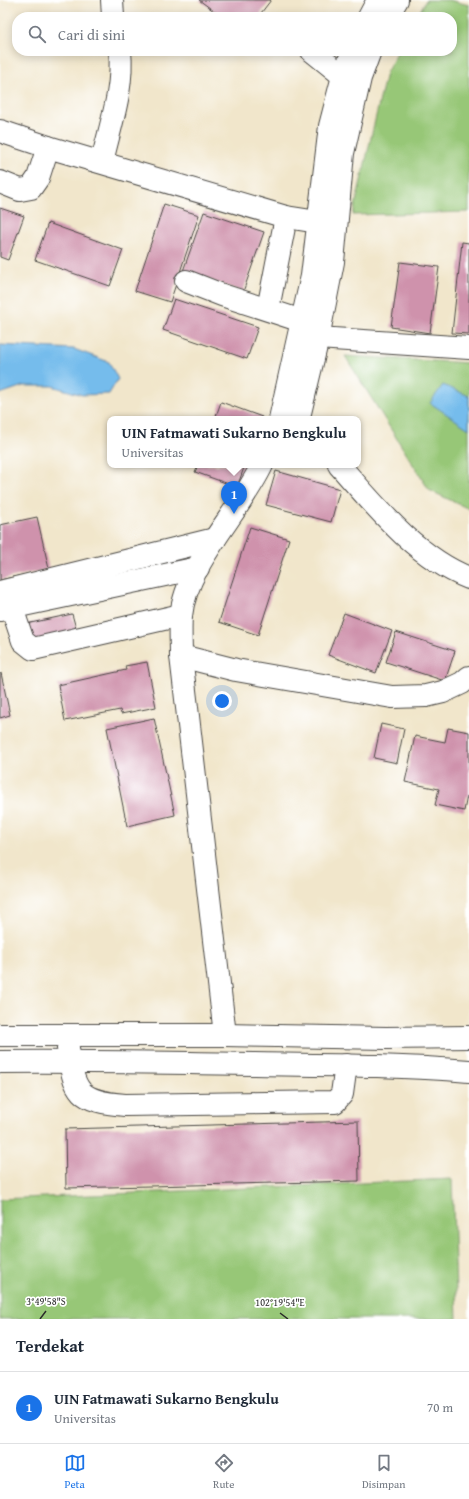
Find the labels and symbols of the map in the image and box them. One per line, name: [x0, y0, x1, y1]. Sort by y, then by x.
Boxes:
pin: 1: [221, 481, 247, 514]
your location: [212, 691, 232, 711]
text: 3°49'58"S: [26, 1294, 66, 1309]
text: 102°19'54"E: [255, 1295, 305, 1310]

